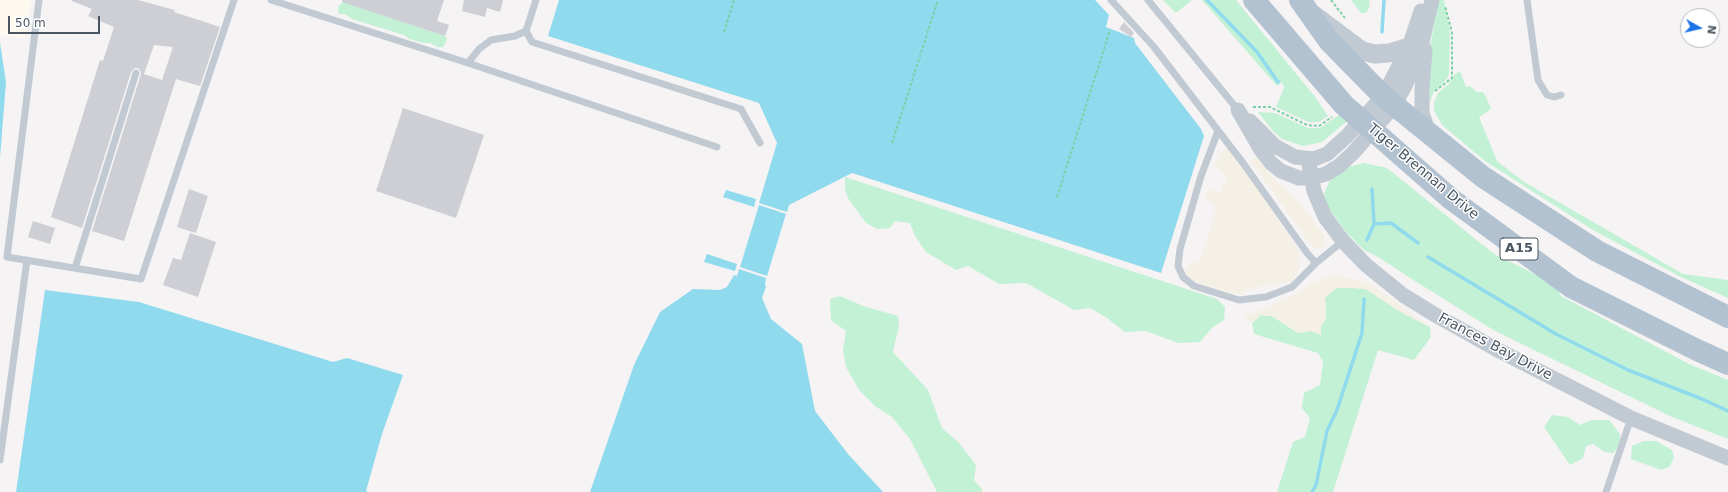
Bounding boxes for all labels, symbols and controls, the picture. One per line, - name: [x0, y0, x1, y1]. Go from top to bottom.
- scale bar: [10, 8, 102, 34]
- north arrow: [1680, 8, 1720, 48]
- text: 50 m: [15, 16, 46, 30]
- text: N: [1704, 24, 1718, 35]
- street label: Tiger Brennan Drive: [1364, 120, 1482, 224]
- road number: A15: [1500, 238, 1538, 260]
- street label: Frances Bay Drive: [1435, 310, 1555, 384]

